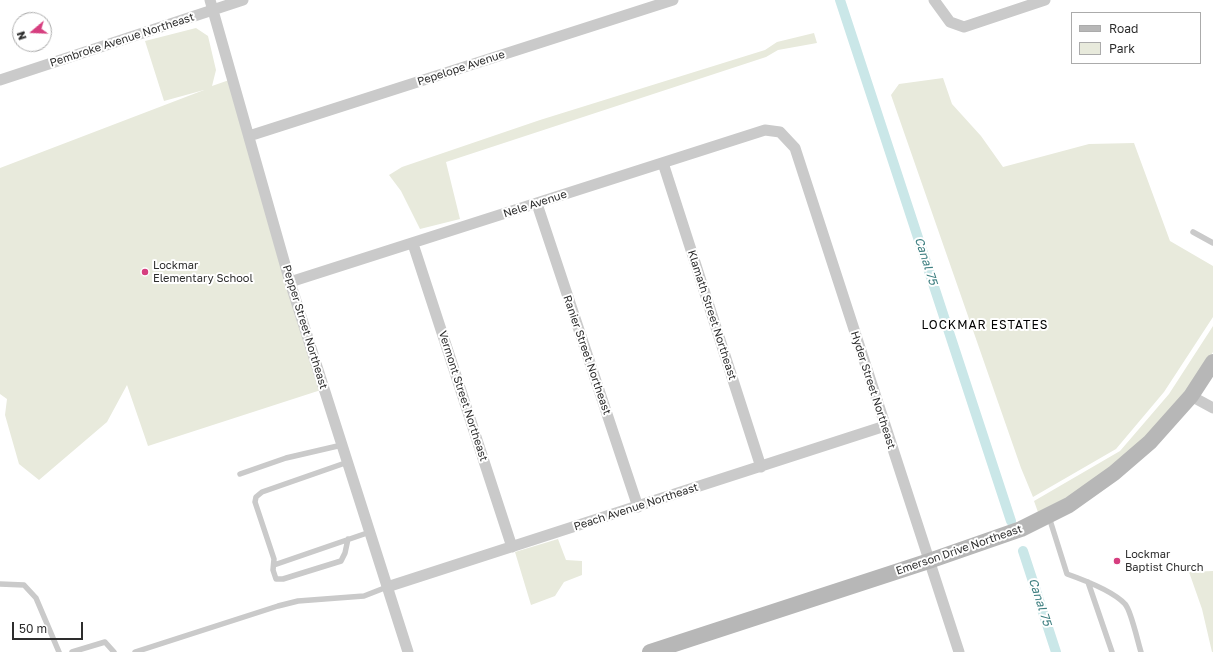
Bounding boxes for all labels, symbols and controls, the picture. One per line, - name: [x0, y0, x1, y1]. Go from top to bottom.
- street label: Pembroke Avenue Northeast: [48, 10, 196, 70]
- north arrow: [12, 12, 52, 52]
- legend: [1071, 12, 1201, 64]
- text: Road: [1109, 21, 1138, 36]
- text: N: [14, 30, 29, 42]
- text: Park: [1109, 41, 1135, 56]
- street label: Pepelope Avenue: [416, 48, 506, 88]
- street label: Nele Avenue: [502, 188, 568, 220]
- water label: Canal 75: [912, 235, 940, 287]
- street label: Klamath Street Northeast: [685, 248, 739, 382]
- place label: Lockmar Elementary School: [153, 259, 253, 285]
- street label: Pepper Street Northeast: [280, 263, 330, 391]
- marker: Lockmar Elementary School: [140, 267, 150, 277]
- street label: Ranier Street Northeast: [560, 294, 614, 416]
- district label: LOCKMAR ESTATES: [921, 318, 1049, 332]
- street label: Vermont Street Northeast: [436, 329, 490, 463]
- street label: Hyder Street Northeast: [848, 329, 898, 451]
- street label: Peach Avenue Northeast: [572, 481, 700, 533]
- street label: Emerson Drive Northeast: [894, 522, 1024, 578]
- place label: Lockmar Baptist Church: [1125, 548, 1204, 574]
- marker: Lockmar Baptist Church: [1112, 556, 1122, 566]
- water label: Canal 75: [1026, 576, 1054, 628]
- scale bar: [14, 614, 85, 640]
- text: 50 m: [19, 621, 47, 636]

